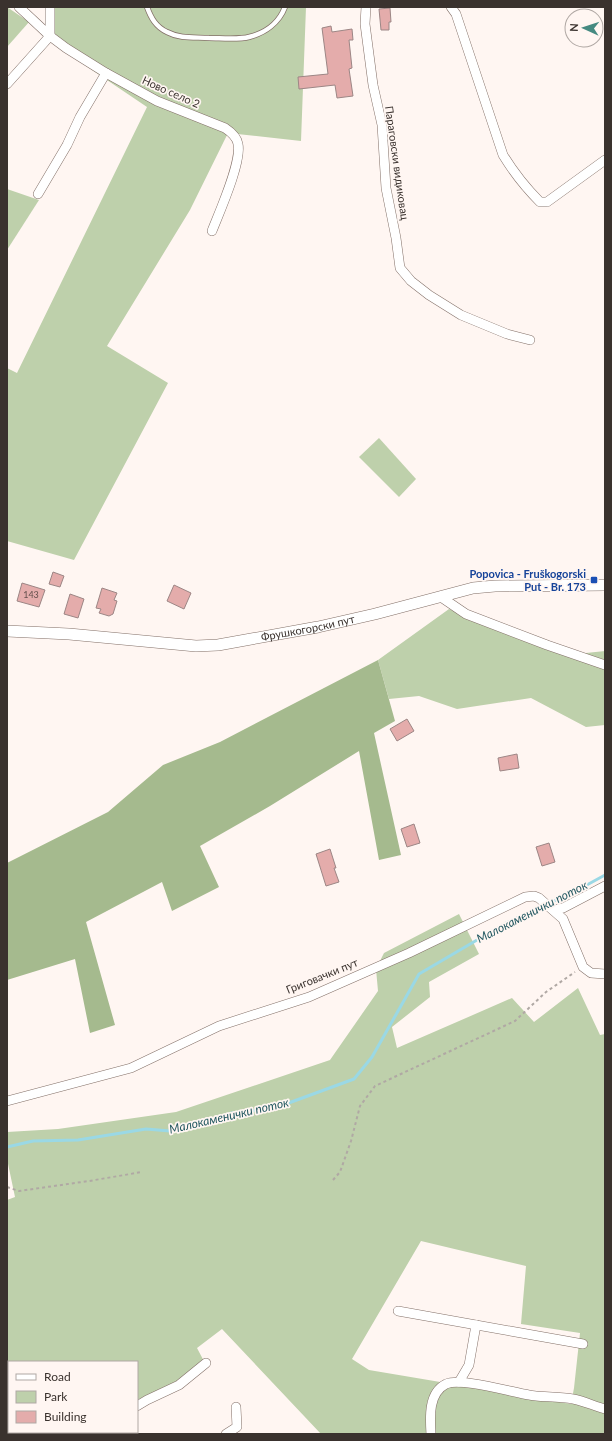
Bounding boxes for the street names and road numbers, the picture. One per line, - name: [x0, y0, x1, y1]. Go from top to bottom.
- street label: Ново село 2: [140, 73, 202, 110]
- street label: Параговски видиковац: [383, 105, 412, 221]
- street label: Фрушкогорски пут: [260, 612, 356, 643]
- street label: Григовачки пут: [284, 955, 360, 996]

